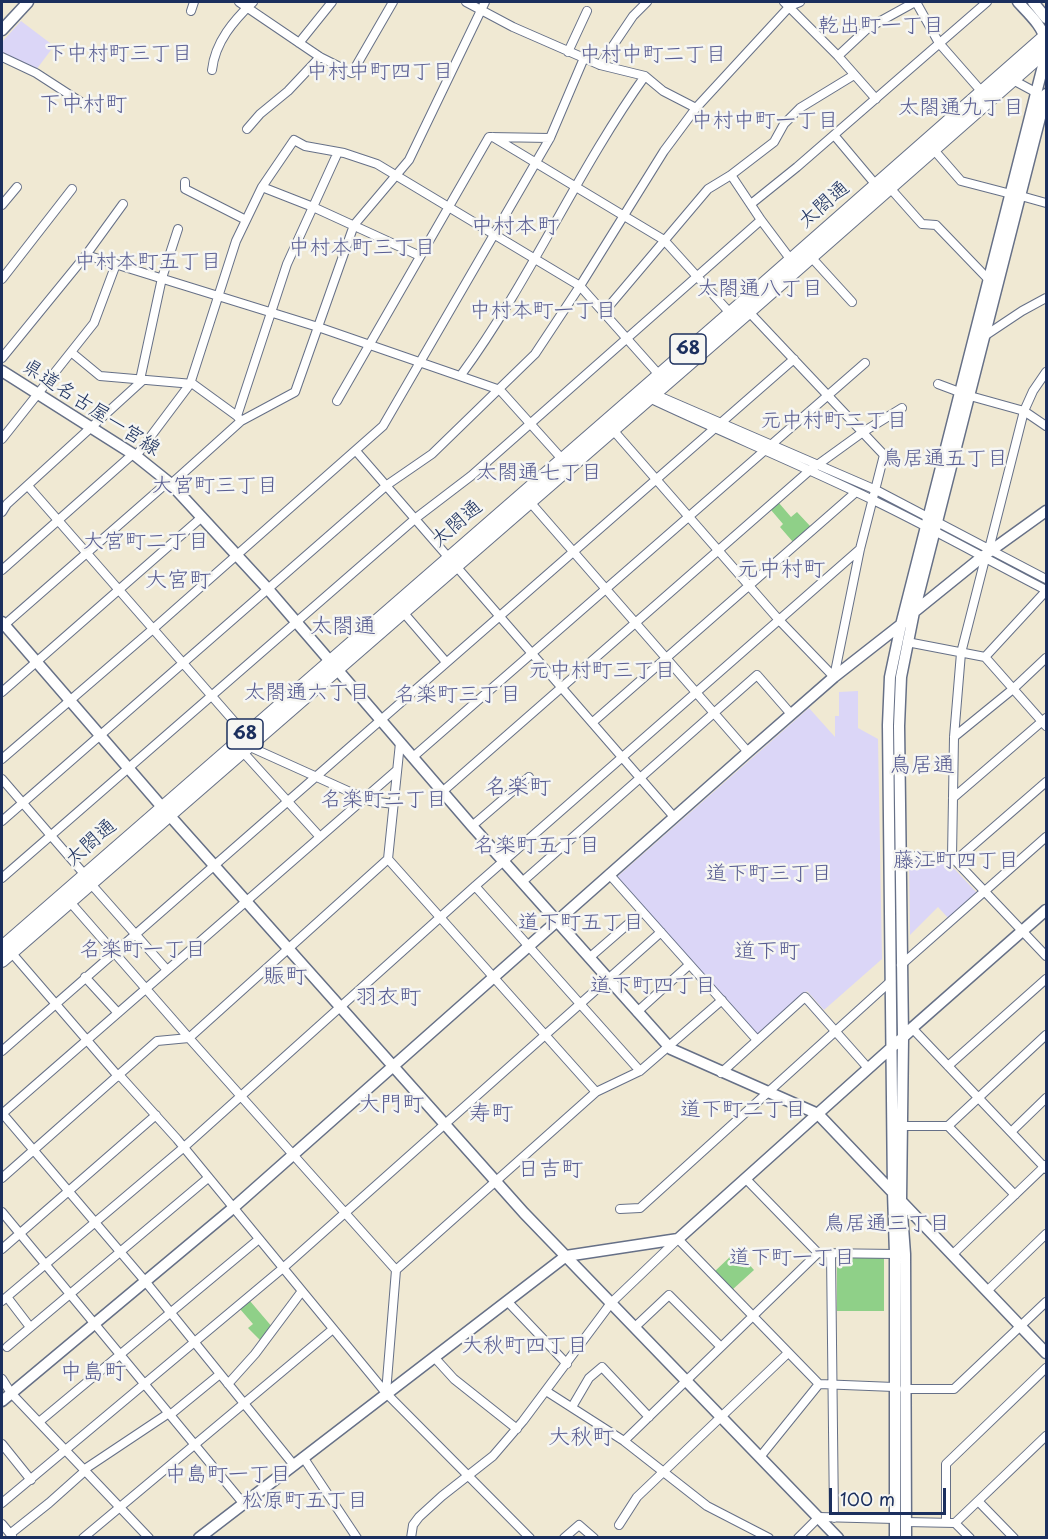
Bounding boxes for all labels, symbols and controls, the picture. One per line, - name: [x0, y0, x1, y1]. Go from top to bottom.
- district label: 乾出町一丁目: [818, 13, 944, 39]
- district label: 下中村町三丁目: [46, 41, 192, 67]
- district label: 中村中町二丁目: [580, 42, 726, 68]
- district label: 中村中町四丁目: [307, 59, 453, 85]
- district label: 下中村町: [39, 92, 127, 118]
- district label: 太閤通九丁目: [898, 95, 1024, 121]
- district label: 中村中町一丁目: [692, 108, 838, 134]
- street label: 太閤通: [793, 176, 855, 234]
- district label: 中村本町: [471, 214, 559, 240]
- district label: 中村本町三丁目: [289, 235, 435, 261]
- district label: 中村本町五丁目: [75, 249, 221, 275]
- district label: 太閤通八丁目: [697, 276, 823, 302]
- district label: 中村本町一丁目: [470, 298, 616, 324]
- road number: 68: [670, 334, 706, 364]
- street label: 県道名古屋一宮線: [17, 354, 165, 462]
- district label: 元中村町二丁目: [761, 408, 907, 434]
- district label: 鳥居通五丁目: [882, 446, 1008, 472]
- district label: 太閤通七丁目: [476, 460, 602, 486]
- district label: 大宮町三丁目: [152, 473, 278, 499]
- street label: 太閤通: [426, 495, 488, 553]
- district label: 大宮町二丁目: [83, 529, 209, 555]
- district label: 元中村町: [737, 557, 825, 583]
- district label: 大宮町: [145, 568, 211, 594]
- district label: 太閤通: [310, 614, 376, 640]
- district label: 元中村町三丁目: [529, 658, 675, 684]
- district label: 太閤通六丁目: [244, 680, 370, 706]
- district label: 名楽町三丁目: [395, 682, 521, 708]
- road number: 68: [227, 719, 263, 749]
- district label: 鳥居通: [889, 753, 955, 779]
- district label: 名楽町: [485, 775, 551, 801]
- district label: 名楽町二丁目: [321, 787, 447, 813]
- street label: 太閤通: [60, 814, 122, 872]
- district label: 名楽町五丁目: [474, 833, 600, 859]
- district label: 藤江町四丁目: [893, 848, 1019, 874]
- district label: 道下町三丁目: [706, 861, 832, 887]
- district label: 道下町五丁目: [518, 910, 644, 936]
- district label: 名楽町一丁目: [80, 937, 206, 963]
- district label: 道下町: [734, 939, 800, 965]
- district label: 賑町: [263, 964, 307, 990]
- district label: 道下町四丁目: [590, 973, 716, 999]
- district label: 羽衣町: [355, 985, 421, 1011]
- district label: 大門町: [358, 1092, 424, 1118]
- district label: 道下町二丁目: [680, 1097, 806, 1123]
- district label: 寿町: [469, 1101, 513, 1127]
- district label: 日吉町: [517, 1157, 583, 1183]
- district label: 鳥居通三丁目: [824, 1211, 950, 1237]
- district label: 道下町一丁目: [729, 1245, 855, 1271]
- district label: 大秋町四丁目: [462, 1333, 588, 1359]
- district label: 中島町: [60, 1360, 126, 1386]
- district label: 大秋町: [548, 1425, 614, 1451]
- district label: 中島町一丁目: [165, 1462, 291, 1488]
- scale bar: [832, 1476, 949, 1514]
- text: 100 m: [840, 1485, 895, 1512]
- district label: 松原町五丁目: [242, 1488, 368, 1514]

